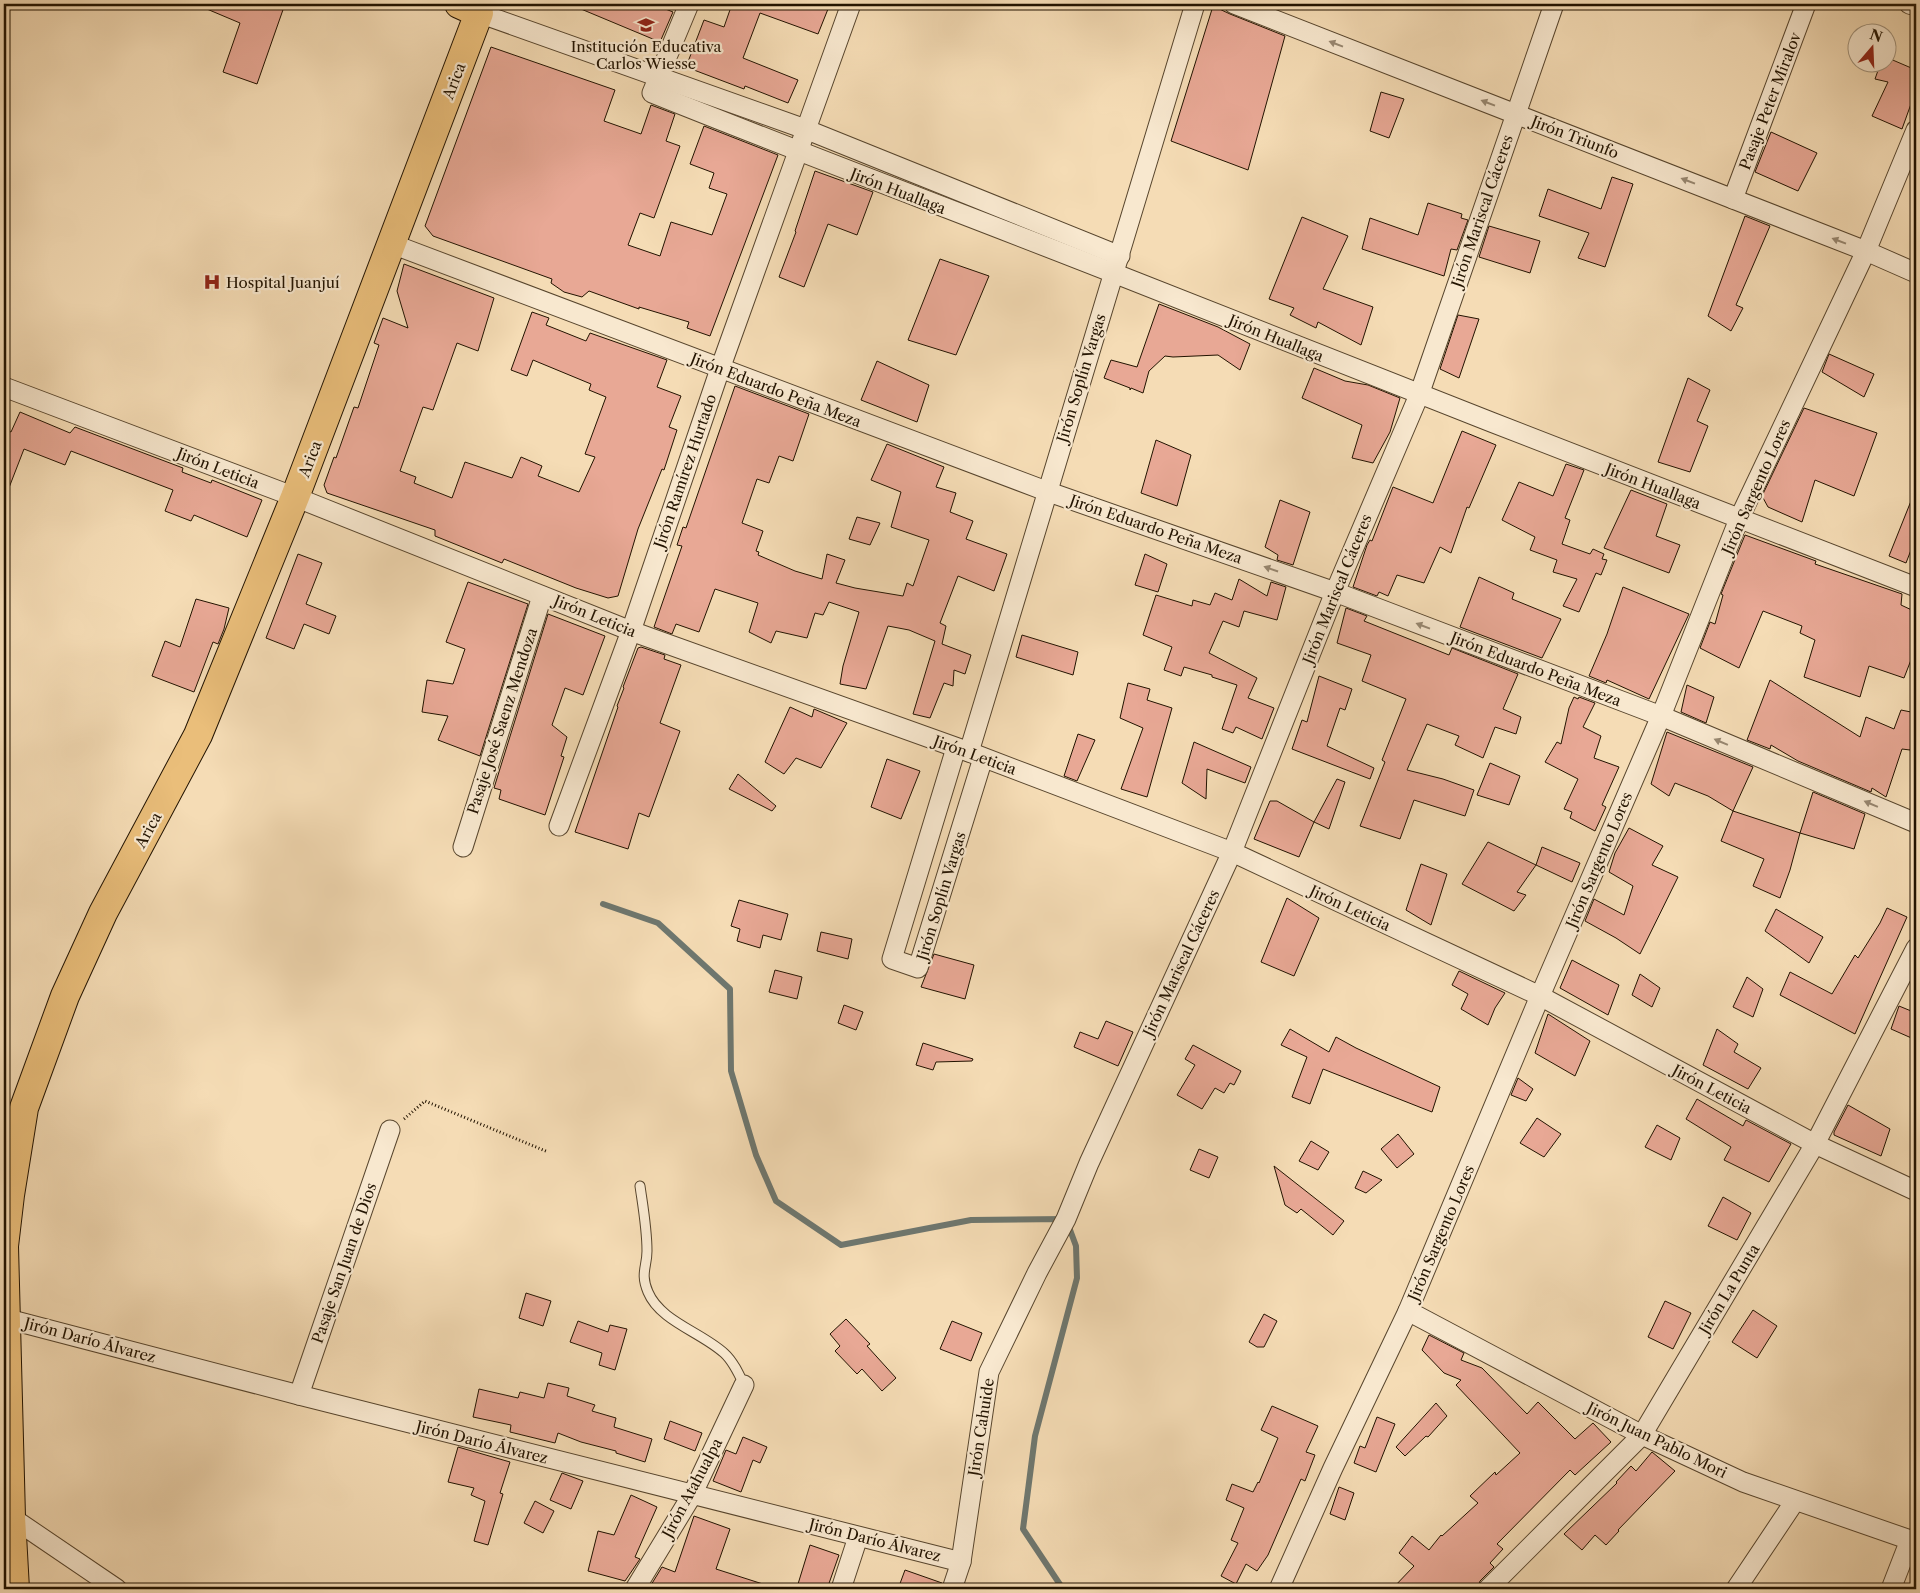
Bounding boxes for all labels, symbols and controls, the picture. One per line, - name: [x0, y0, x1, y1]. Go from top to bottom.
- school or university icon: Institución Educativa Carlos Wiesse: [636, 15, 656, 35]
- north arrow: [1848, 22, 1898, 72]
- text: N: [1868, 25, 1885, 46]
- street label: Pasaje Peter Miralov: [1735, 29, 1805, 172]
- place label: Institución Educativa Carlos Wiesse: [571, 37, 721, 73]
- one-way arrow: [1328, 40, 1343, 48]
- street label: Arica: [438, 60, 470, 103]
- one-way arrow: [1480, 98, 1495, 106]
- street label: Jirón Triunfo: [1527, 111, 1622, 162]
- street label: Jirón Mariscal Cáceres: [1446, 132, 1517, 292]
- street label: Jirón Huallaga: [846, 163, 949, 218]
- one-way arrow: [1680, 177, 1695, 185]
- one-way arrow: [1832, 236, 1846, 244]
- hospital icon: Hospital Juanjuí: [202, 272, 222, 292]
- place label: Hospital Juanjuí: [226, 273, 340, 292]
- street label: Jirón Huallaga: [1224, 310, 1326, 366]
- street label: Jirón Soplín Vargas: [1052, 311, 1110, 447]
- street label: Jirón Eduardo Peña Meza: [686, 348, 864, 431]
- street label: Jirón Ramírez Hurtado: [649, 391, 720, 553]
- street label: Jirón Sargento Lores: [1717, 416, 1794, 559]
- street label: Arica: [294, 438, 326, 481]
- street label: Jirón Leticia: [172, 443, 262, 492]
- street label: Jirón Huallaga: [1601, 458, 1704, 513]
- street label: Jirón Eduardo Peña Meza: [1065, 490, 1245, 568]
- street label: Jirón Mariscal Cáceres: [1297, 511, 1376, 669]
- one-way arrow: [1263, 564, 1278, 572]
- street label: Jirón Leticia: [549, 590, 639, 641]
- one-way arrow: [1416, 621, 1430, 629]
- street label: Pasaje José Saenz Mendoza: [463, 625, 541, 817]
- street label: Jirón Eduardo Peña Meza: [1446, 627, 1624, 710]
- street label: Jirón Leticia: [929, 730, 1019, 779]
- one-way arrow: [1714, 737, 1728, 745]
- street label: Jirón Sargento Lores: [1561, 789, 1636, 933]
- one-way arrow: [1864, 800, 1878, 808]
- street label: Arica: [130, 809, 166, 852]
- street label: Jirón Soplín Vargas: [912, 829, 970, 965]
- street label: Jirón Leticia: [1305, 880, 1394, 935]
- street label: Jirón Mariscal Cáceres: [1138, 886, 1223, 1041]
- street label: Jirón Leticia: [1667, 1059, 1755, 1118]
- street label: Jirón Sargento Lores: [1403, 1162, 1478, 1306]
- street label: Pasaje San Juan de Dios: [308, 1180, 380, 1346]
- street label: Jirón La Punta: [1694, 1240, 1763, 1339]
- street label: Jirón Darío Álvarez: [20, 1313, 158, 1367]
- street label: Jirón Cahuide: [964, 1377, 998, 1479]
- street label: Jirón Juan Pablo Mori: [1582, 1397, 1731, 1482]
- street label: Jirón Darío Álvarez: [412, 1416, 550, 1468]
- street label: Jirón Atahualpa: [657, 1435, 726, 1543]
- street label: Jirón Darío Álvarez: [805, 1514, 943, 1566]

